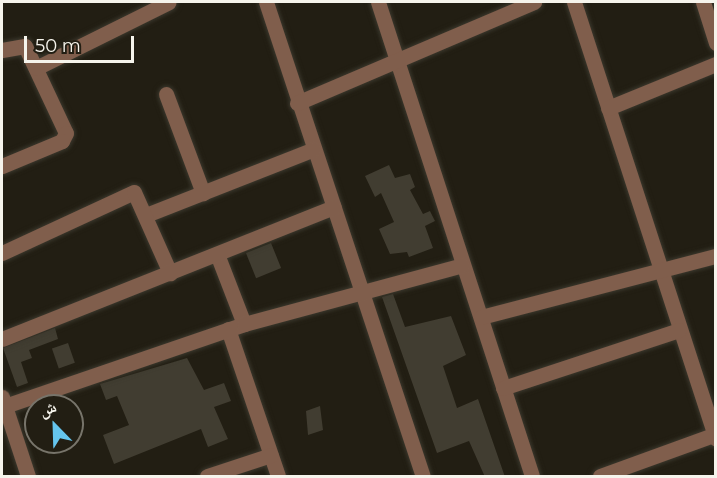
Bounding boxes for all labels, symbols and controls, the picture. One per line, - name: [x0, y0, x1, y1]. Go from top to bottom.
- scale bar: [27, 24, 136, 62]
- text: 50 m: [35, 35, 81, 57]
- north arrow: [24, 394, 84, 454]
- text: ش: [36, 397, 59, 421]

